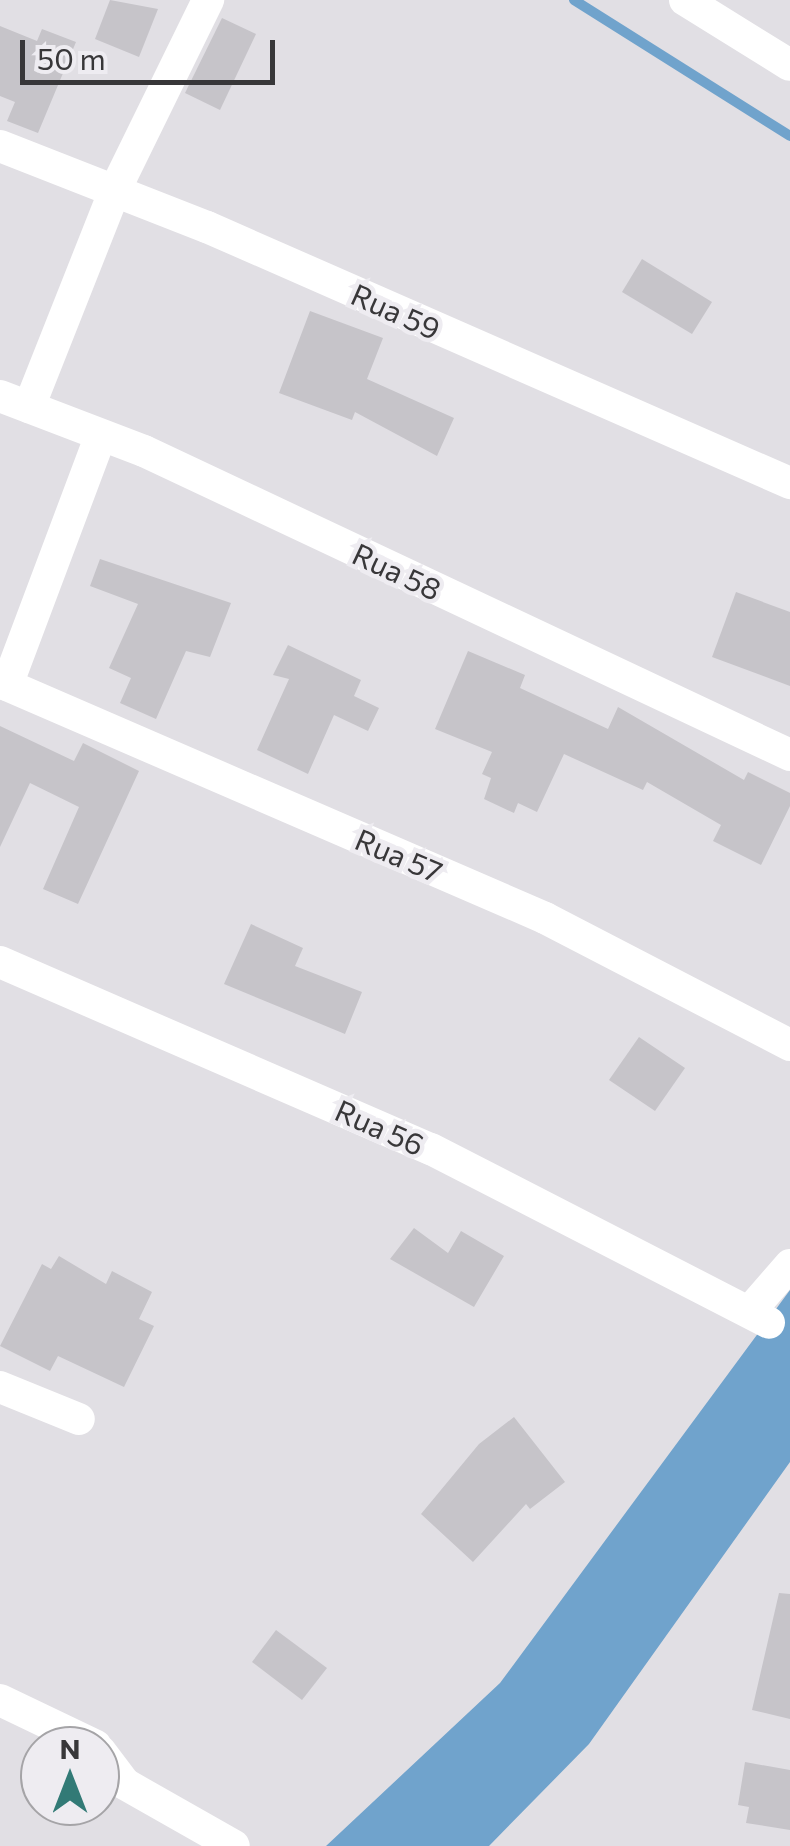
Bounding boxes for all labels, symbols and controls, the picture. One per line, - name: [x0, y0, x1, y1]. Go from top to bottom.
- scale bar: [25, 20, 280, 82]
- text: 50 m: [37, 39, 106, 76]
- street label: Rua 59: [346, 276, 446, 346]
- street label: Rua 58: [347, 535, 447, 607]
- street label: Rua 57: [350, 821, 448, 889]
- street label: Rua 56: [330, 1092, 430, 1162]
- north arrow: [20, 1726, 120, 1826]
- text: N: [60, 1731, 81, 1765]

